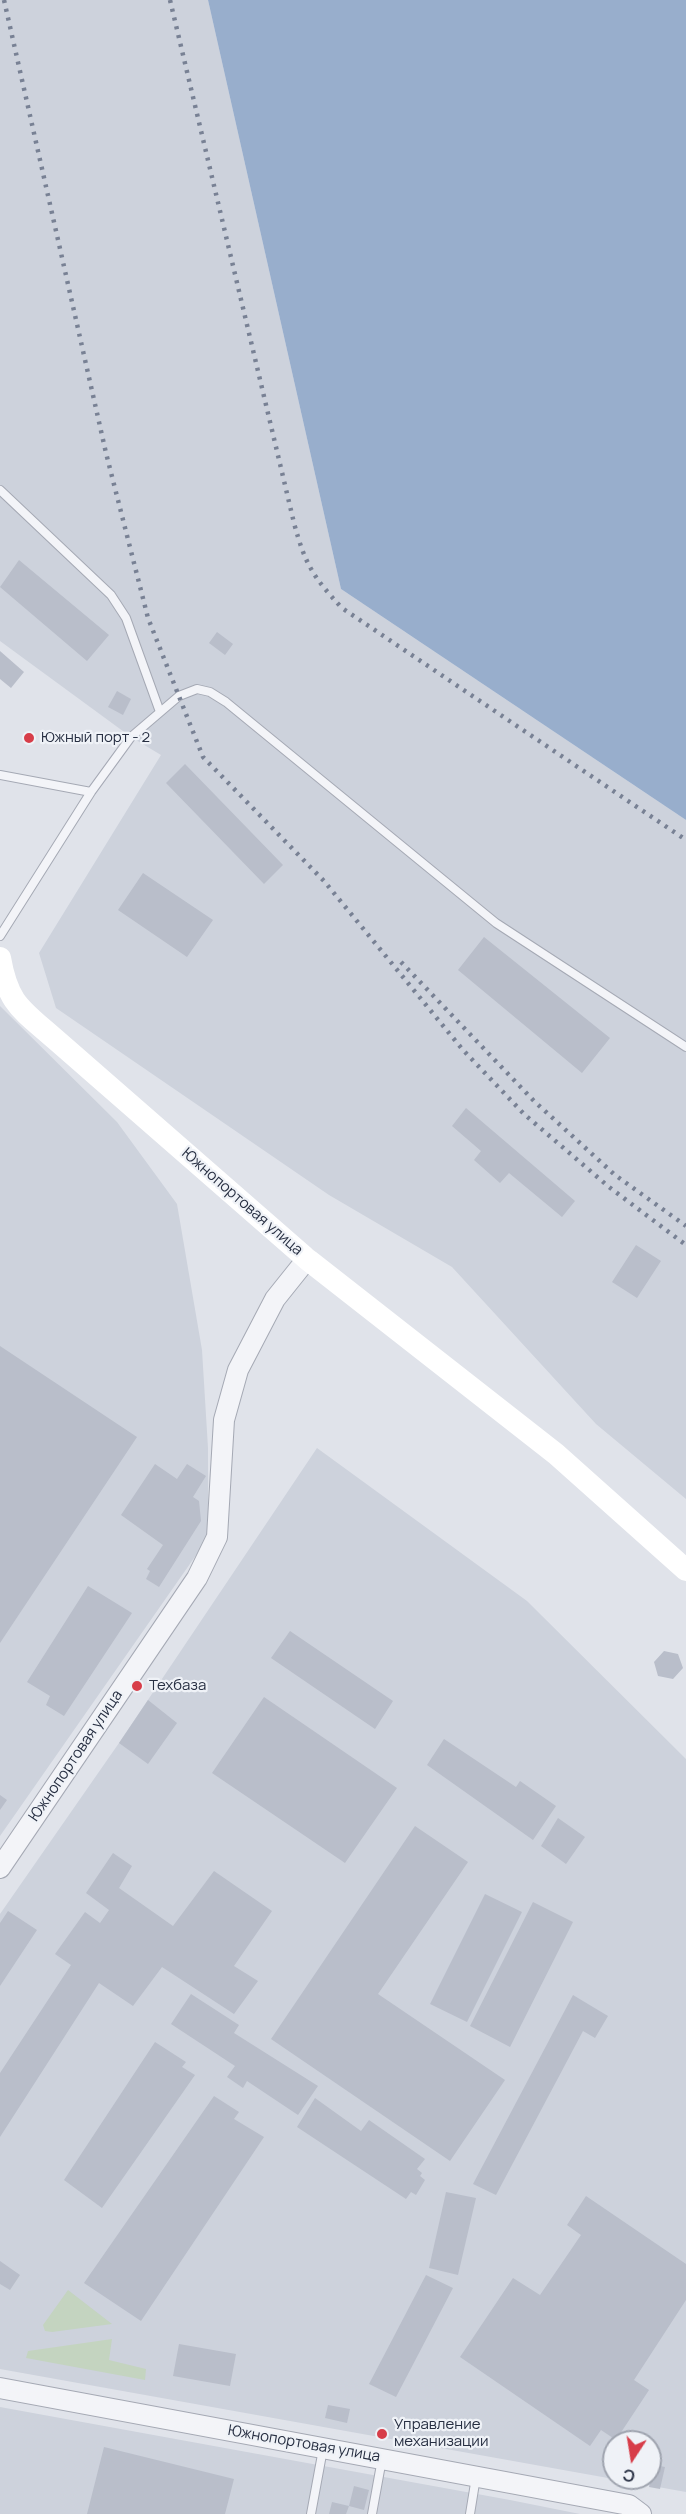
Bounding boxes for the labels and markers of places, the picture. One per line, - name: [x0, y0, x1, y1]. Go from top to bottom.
- place label: Южный порт - 2: [41, 729, 150, 747]
- marker: Южный порт - 2: [22, 731, 36, 745]
- place label: Техбаза: [149, 1677, 206, 1695]
- marker: Техбаза: [130, 1679, 144, 1693]
- place label: Управление механизации: [394, 2416, 488, 2451]
- marker: Управление механизации: [375, 2427, 389, 2441]

